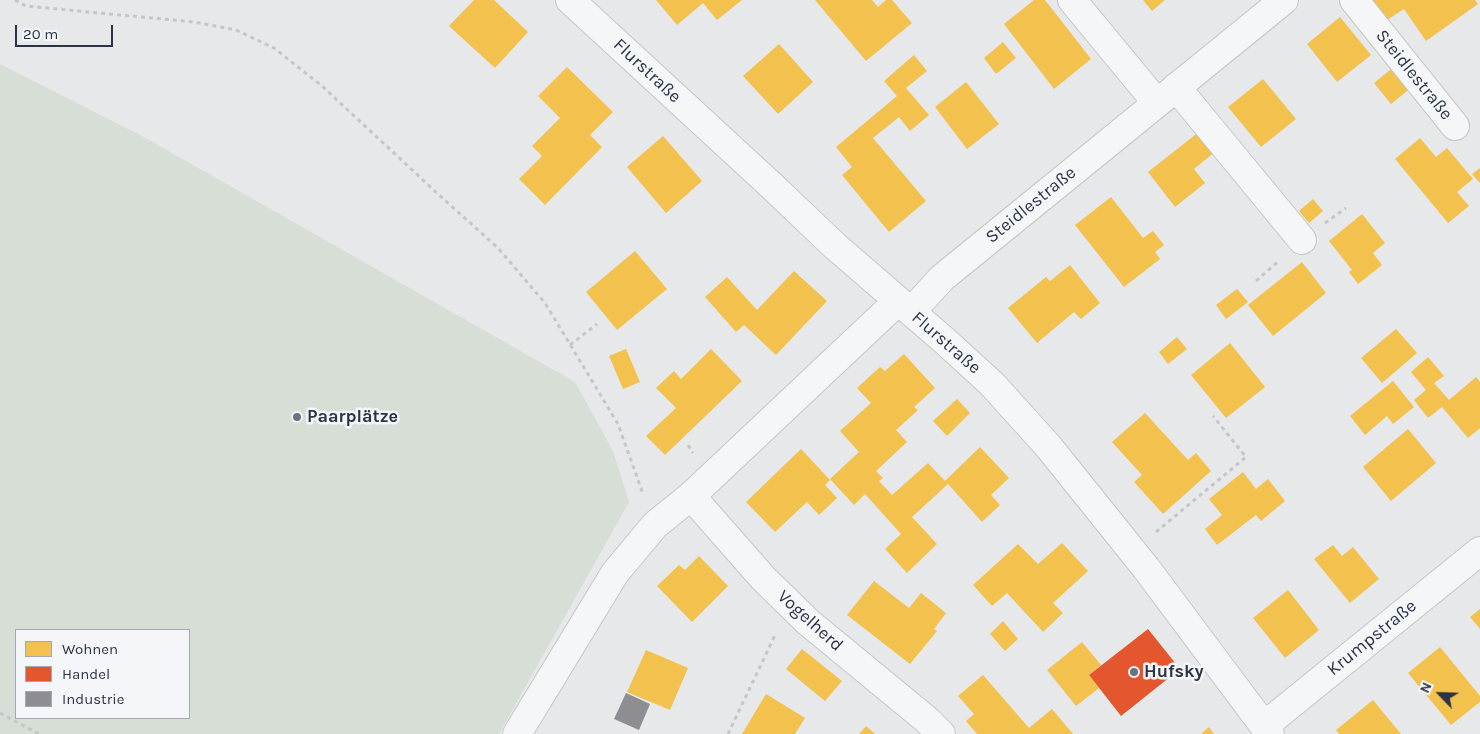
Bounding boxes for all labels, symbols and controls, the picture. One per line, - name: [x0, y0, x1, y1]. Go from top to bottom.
- scale bar: [18, 15, 115, 47]
- text: 20 m: [23, 25, 58, 43]
- street label: Steidlestraße: [1371, 25, 1457, 125]
- street label: Flurstraße: [609, 34, 685, 108]
- street label: Steidlestraße: [981, 162, 1081, 248]
- street label: Flurstraße: [907, 307, 985, 379]
- place label: Paarplätze: [307, 406, 398, 428]
- marker: Paarplätze: [291, 411, 303, 423]
- street label: Vogelherd: [773, 586, 847, 656]
- street label: Krumpstraße: [1323, 595, 1421, 681]
- legend: [15, 629, 190, 719]
- text: Wohnen: [62, 640, 118, 658]
- place label: Hufsky: [1144, 661, 1203, 683]
- text: Handel: [62, 665, 110, 683]
- marker: Hufsky: [1128, 666, 1140, 678]
- north arrow: [1415, 669, 1465, 719]
- text: N: [1416, 680, 1436, 696]
- text: Industrie: [62, 690, 124, 708]

